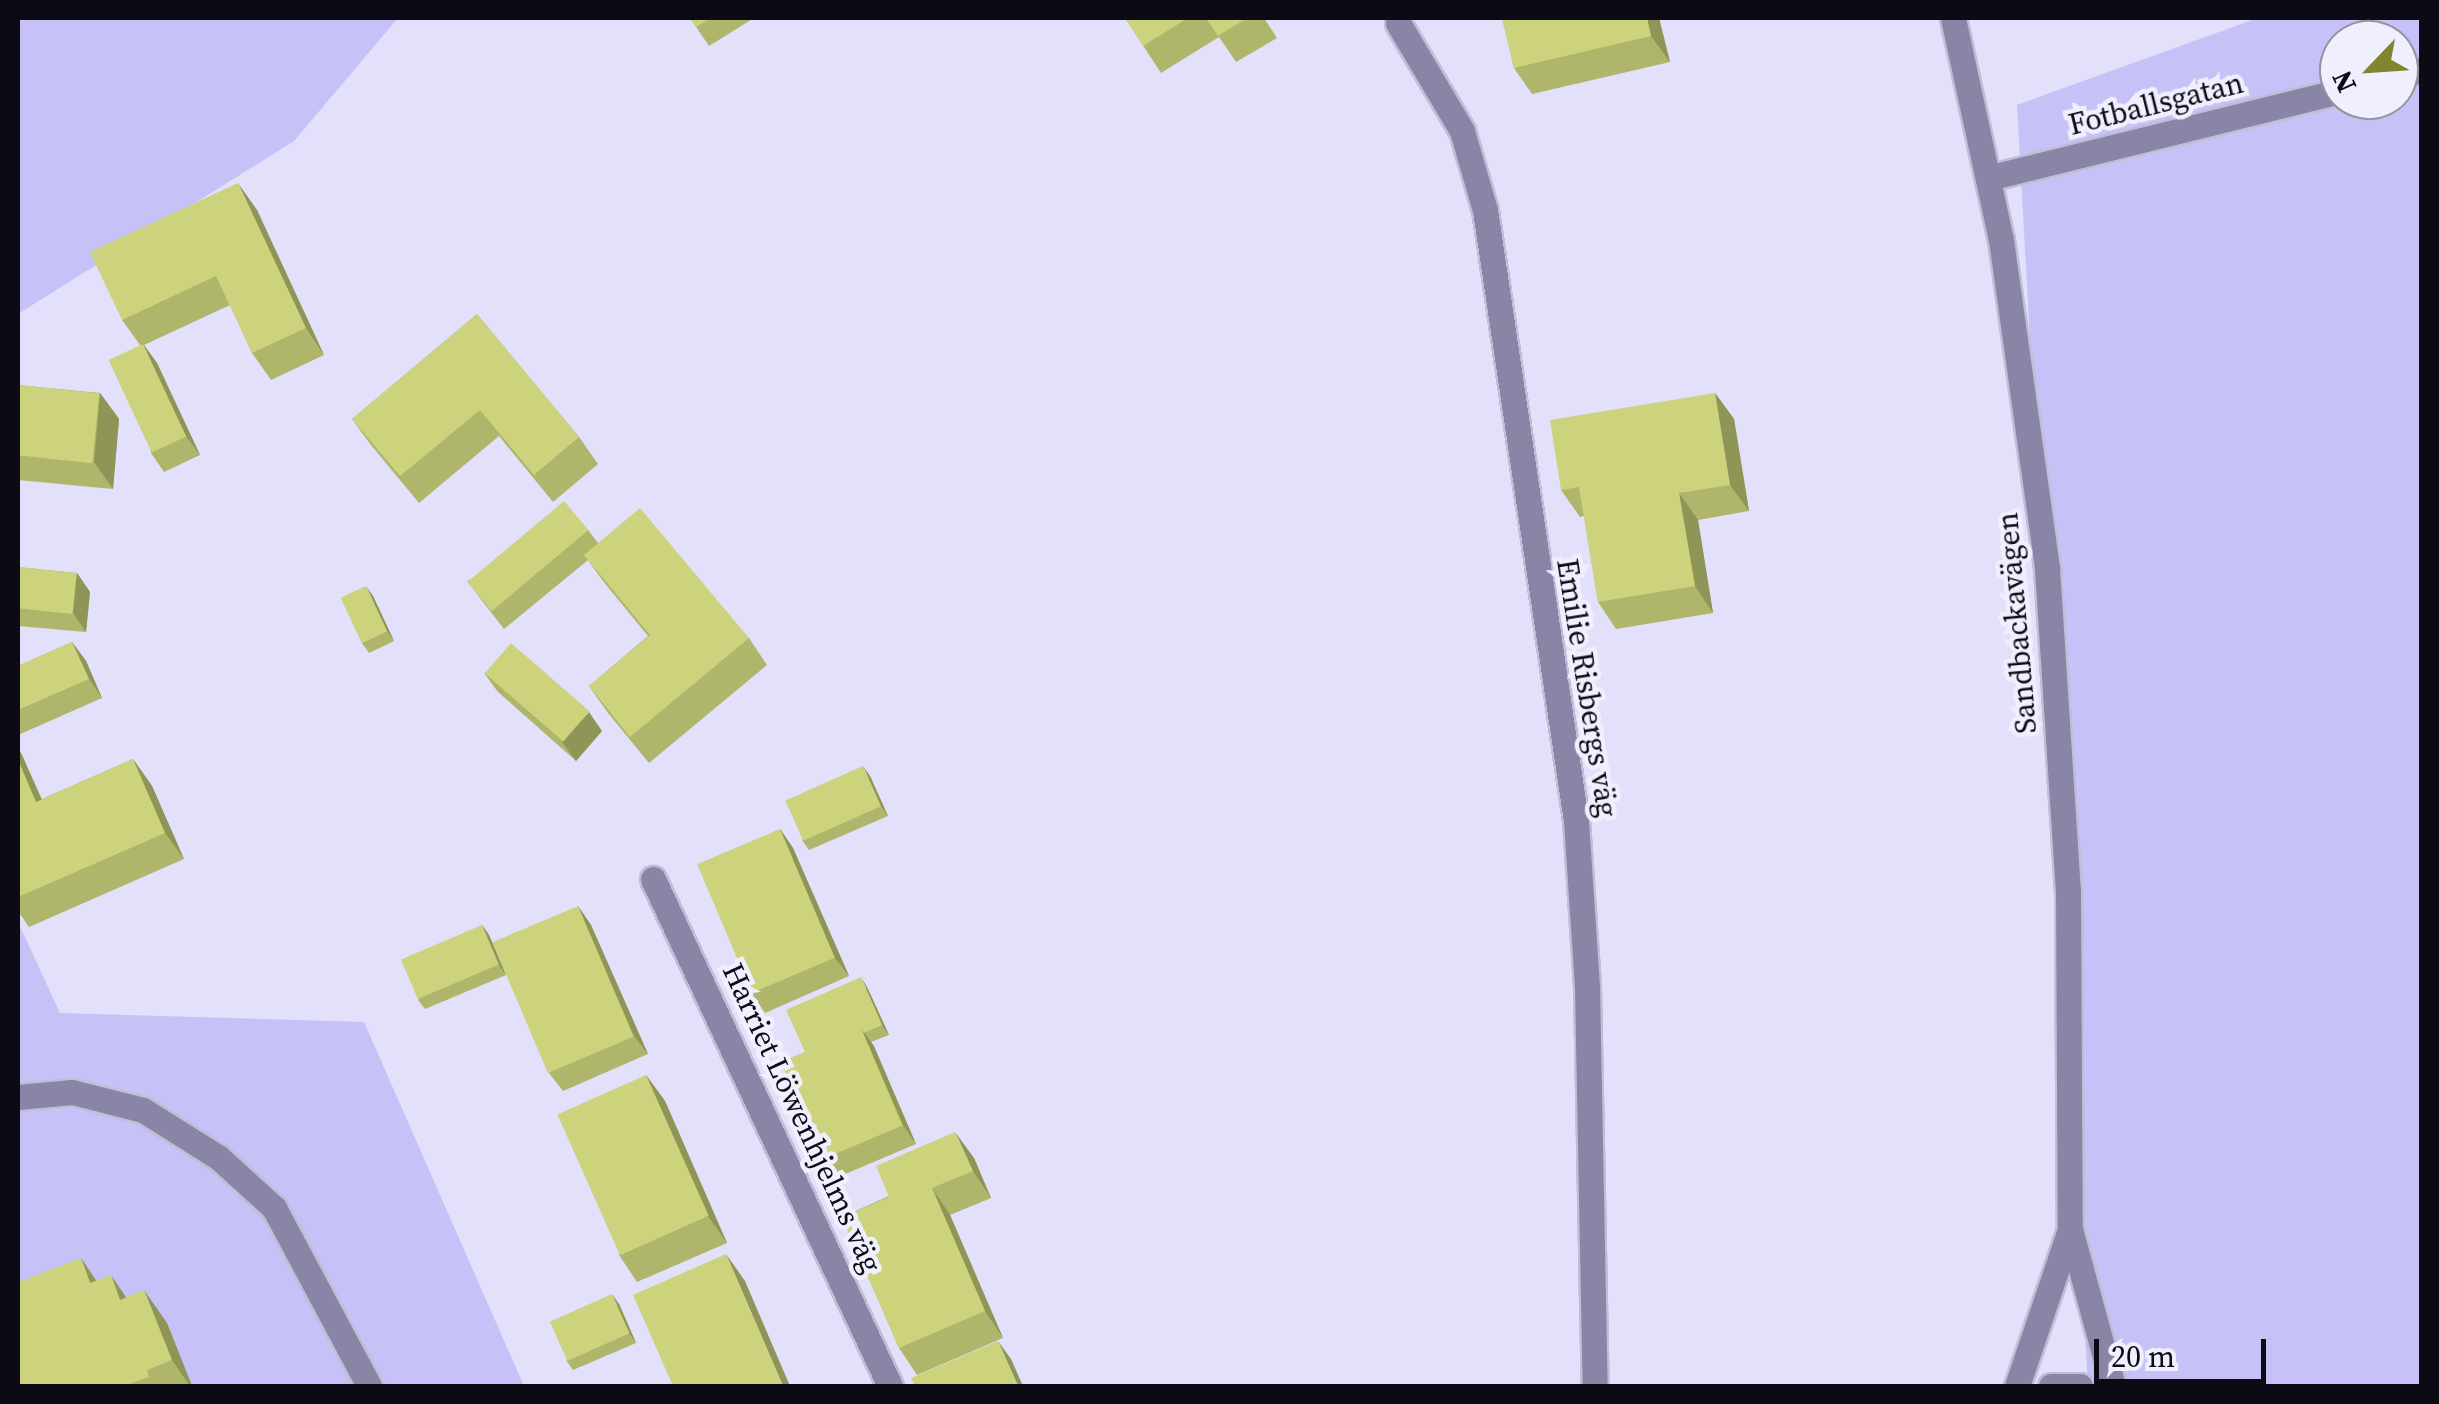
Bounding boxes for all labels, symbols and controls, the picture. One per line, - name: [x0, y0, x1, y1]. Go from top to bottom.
- north arrow: [2319, 20, 2419, 120]
- street label: Fotballsgatan: [2065, 65, 2247, 143]
- text: N: [2322, 65, 2365, 99]
- street label: Sandbackavägen: [1989, 511, 2045, 735]
- street label: Emilie Risbergs väg: [1549, 556, 1625, 820]
- street label: Harriet Löwenhjelms väg: [714, 958, 890, 1278]
- scale bar: [2099, 1319, 2272, 1381]
- text: 20 m: [2111, 1336, 2175, 1377]

